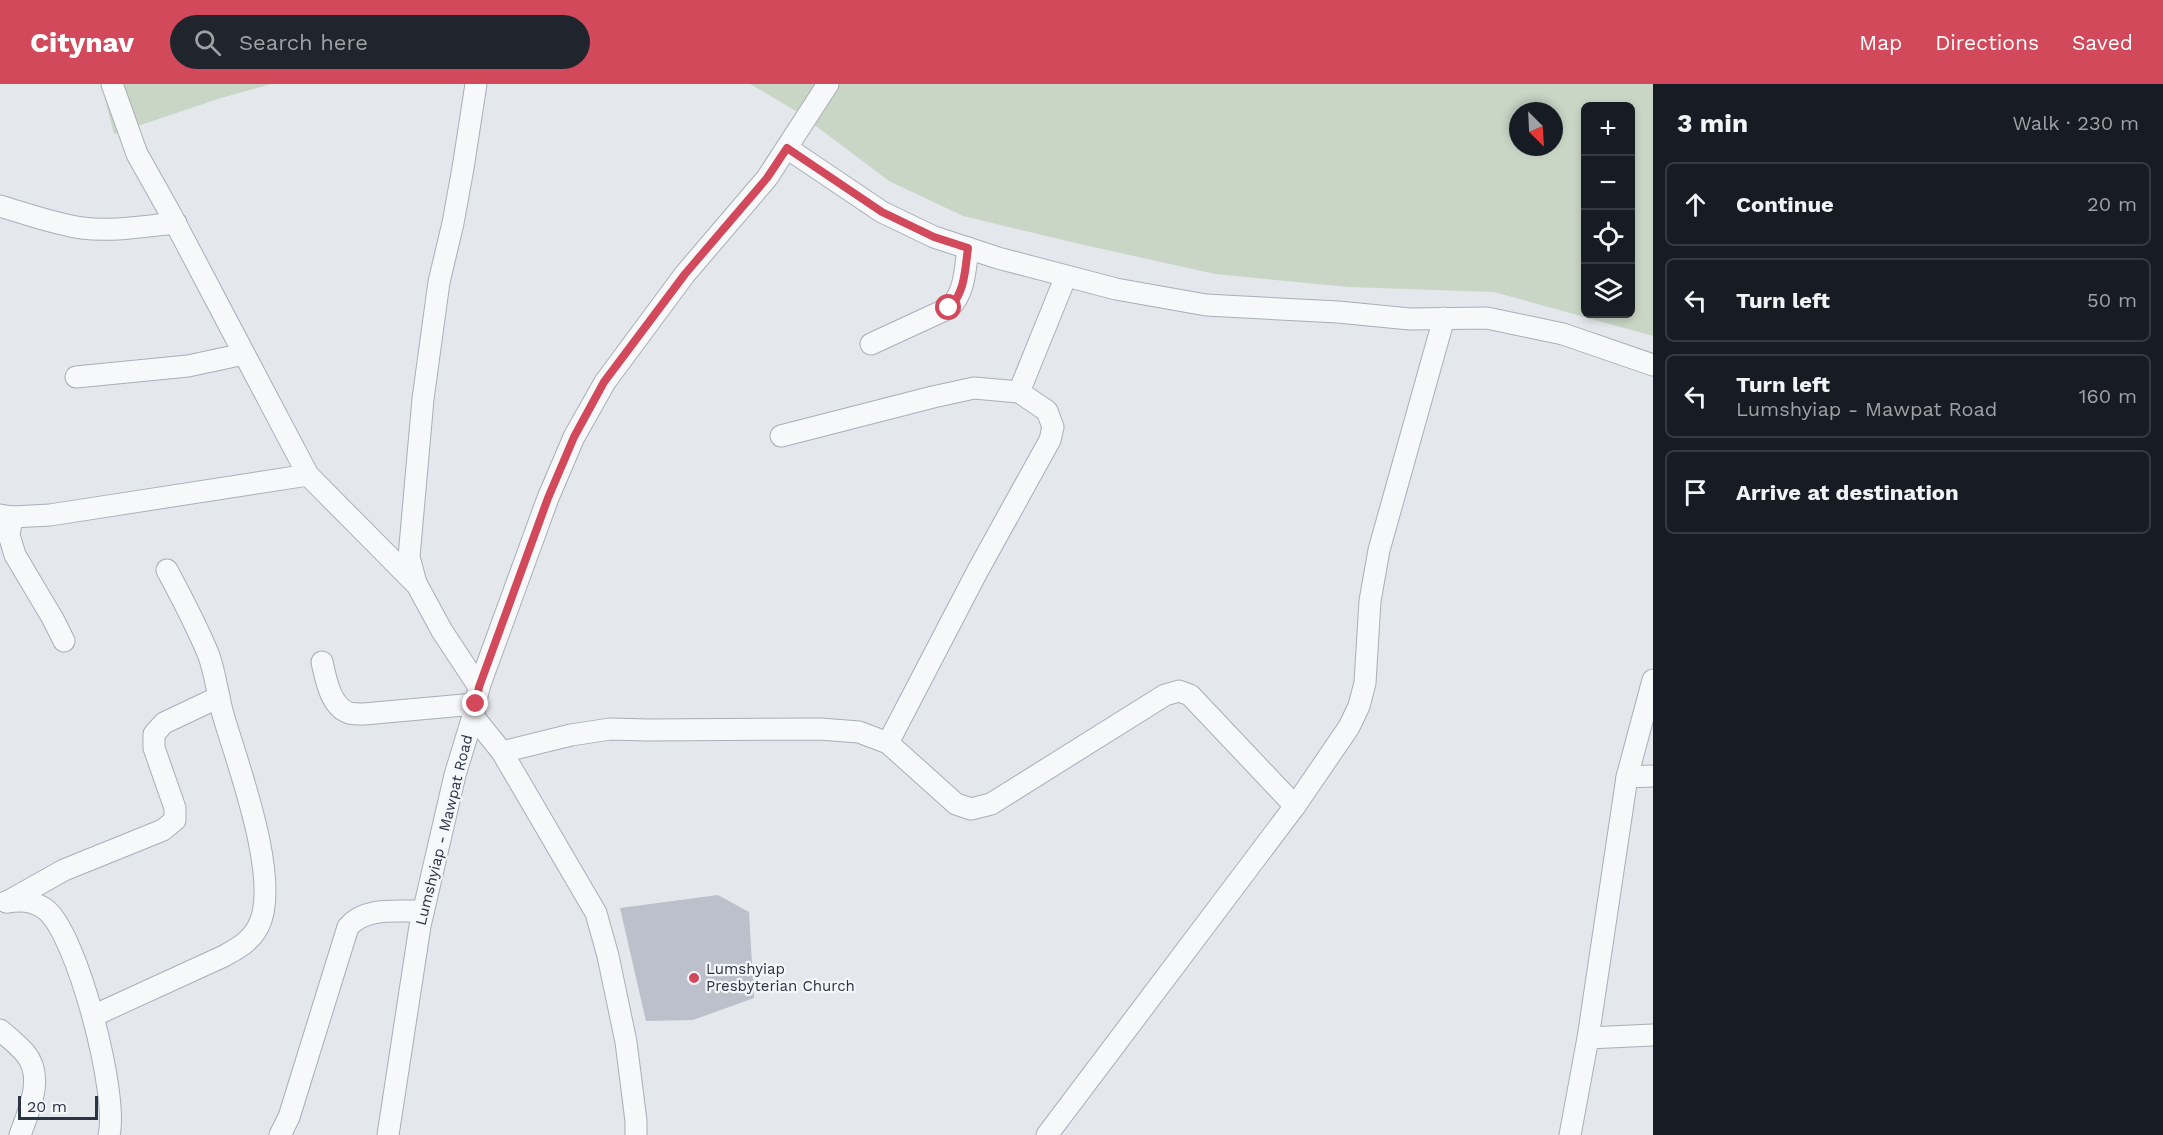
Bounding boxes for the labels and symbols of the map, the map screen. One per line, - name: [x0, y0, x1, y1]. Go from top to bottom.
- north arrow: [1509, 102, 1563, 156]
- route start: [935, 294, 961, 320]
- route end: [462, 690, 488, 716]
- street label: Lumshyiap - Mawpat Road: [412, 733, 476, 927]
- place label: Lumshyiap Presbyterian Church: [706, 960, 855, 995]
- marker: Lumshyiap Presbyterian Church: [687, 971, 701, 985]
- scale bar: [18, 1093, 98, 1120]

